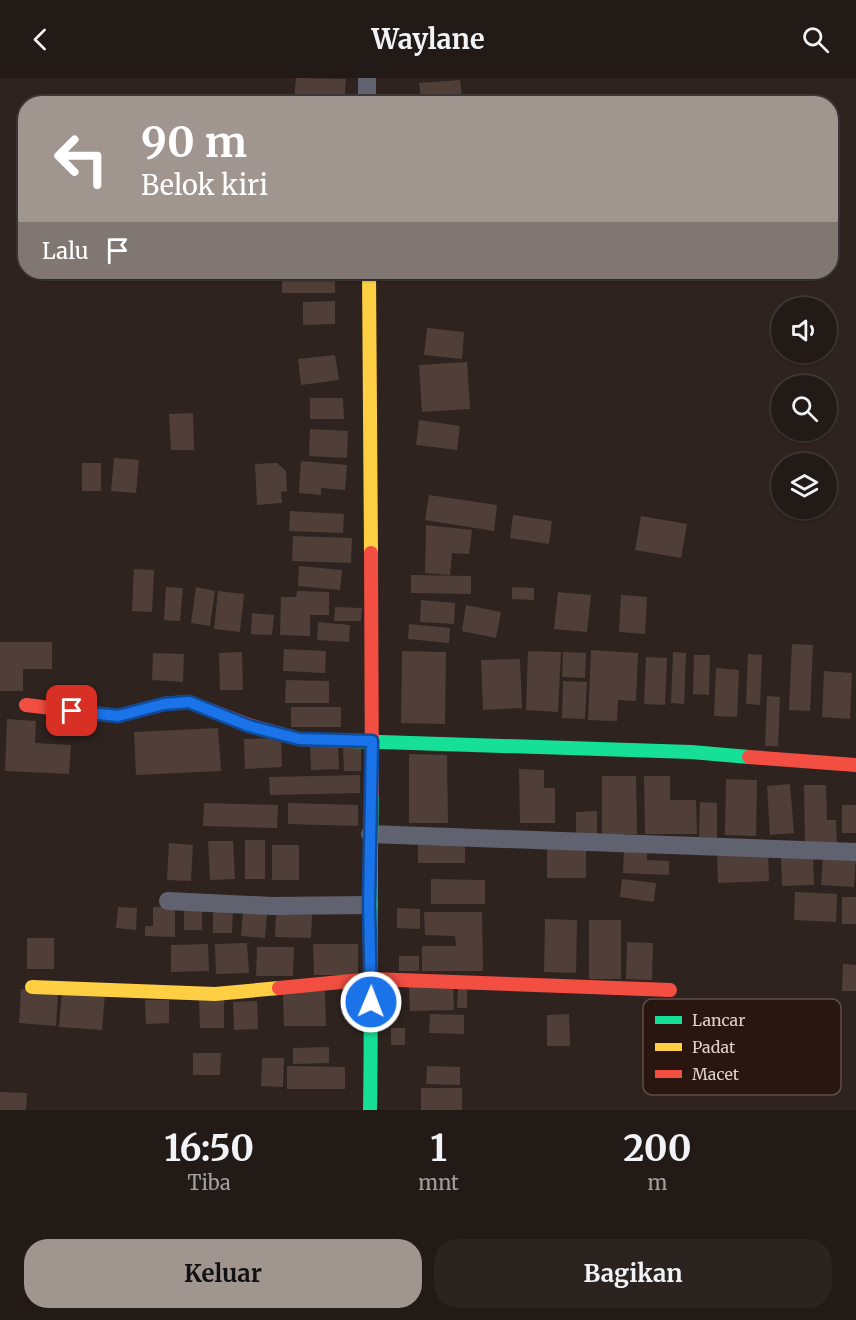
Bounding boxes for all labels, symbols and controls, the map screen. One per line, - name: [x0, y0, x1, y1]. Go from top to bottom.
- text: Waylane: [371, 22, 485, 56]
- icon: back: [24, 23, 57, 56]
- icon: search: [799, 23, 832, 56]
- text: 90 m: [141, 116, 247, 168]
- icon: left: [42, 120, 120, 198]
- text: Belok kiri: [141, 168, 268, 202]
- icon: arrive: [101, 234, 134, 267]
- text: Lalu: [42, 237, 89, 265]
- map controls: [771, 297, 837, 519]
- button: sound: [771, 297, 837, 363]
- button: search: [771, 375, 837, 441]
- button: layers: [771, 453, 837, 519]
- pin: [46, 685, 97, 736]
- icon: arrive: [55, 694, 88, 727]
- position arrow: [339, 970, 403, 1034]
- legend: [643, 999, 841, 1095]
- text: Lancar: [692, 1010, 745, 1030]
- text: Padat: [692, 1037, 736, 1057]
- text: Macet: [692, 1064, 740, 1084]
- text: 16:50: [164, 1126, 254, 1171]
- text: 1: [430, 1126, 447, 1171]
- text: 200: [623, 1126, 692, 1171]
- text: Tiba: [188, 1170, 231, 1195]
- text: mnt: [418, 1170, 459, 1195]
- text: m: [647, 1170, 667, 1195]
- button: Keluar: [24, 1239, 422, 1308]
- button: Bagikan: [434, 1239, 832, 1308]

